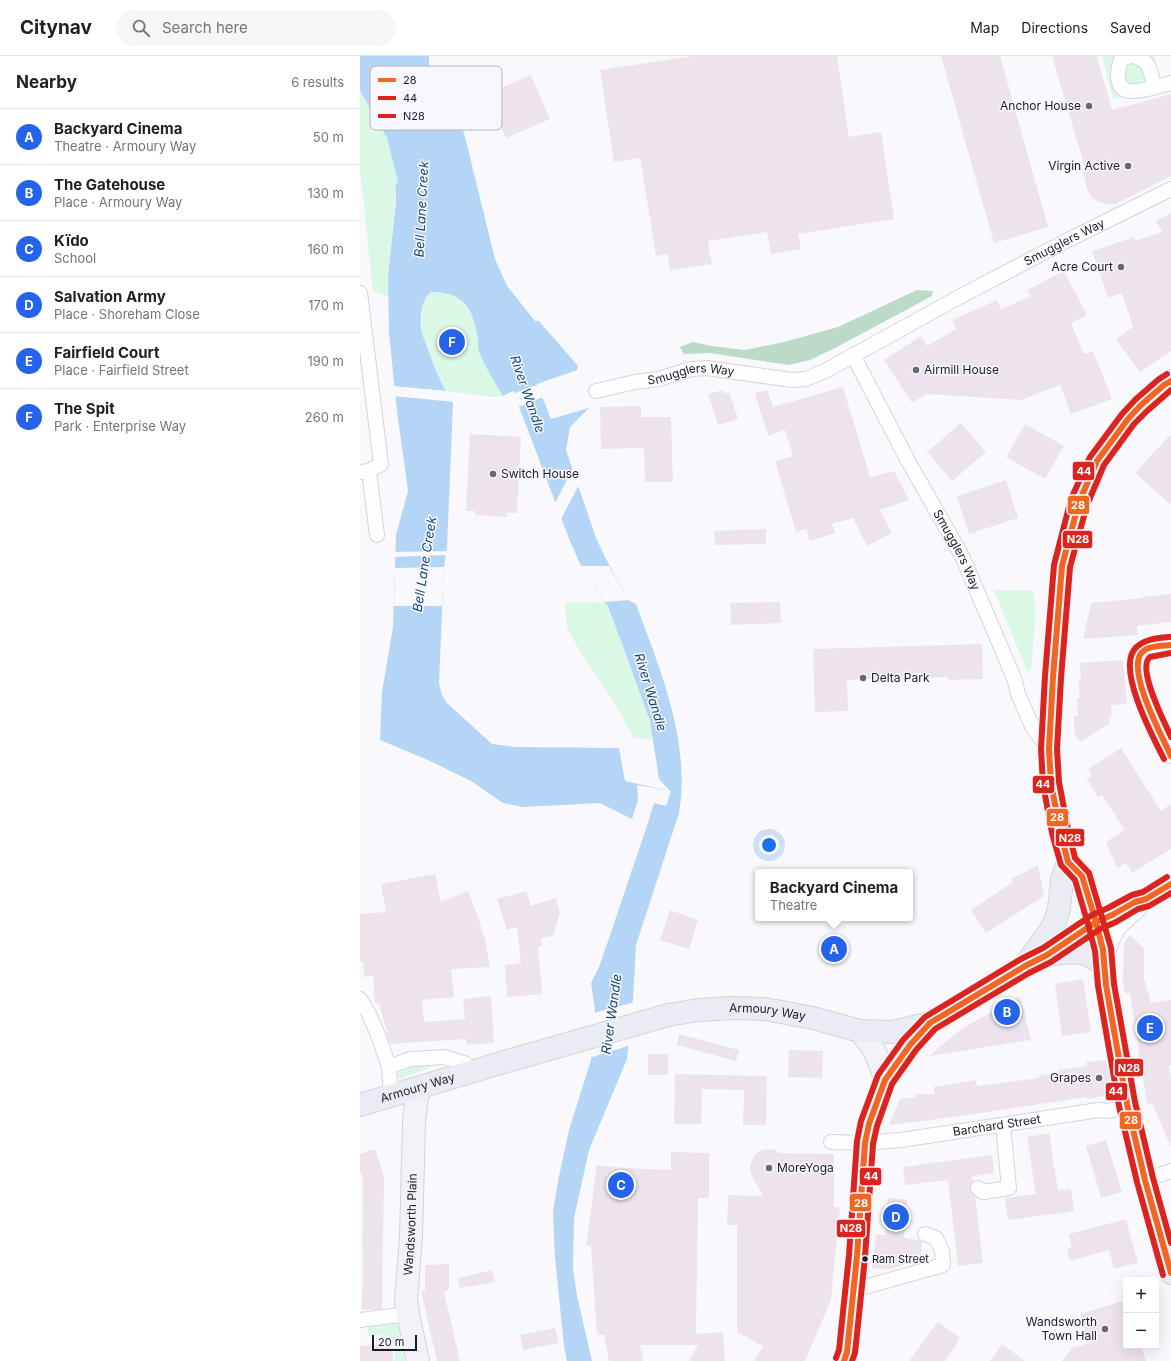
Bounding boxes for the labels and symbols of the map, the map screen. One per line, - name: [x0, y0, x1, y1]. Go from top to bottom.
- legend: [370, 66, 502, 130]
- text: 28: [403, 73, 417, 87]
- text: 44: [403, 91, 417, 105]
- place label: Anchor House: [1000, 98, 1081, 113]
- marker: Anchor House: [1084, 101, 1094, 111]
- text: N28: [403, 109, 425, 123]
- place label: Virgin Active: [1048, 158, 1120, 173]
- water label: Bell Lane Creek: [410, 160, 432, 258]
- marker: Virgin Active: [1123, 161, 1133, 171]
- street label: Smugglers Way: [1021, 215, 1107, 269]
- place label: Acre Court: [1051, 259, 1113, 274]
- marker: Acre Court: [1116, 262, 1126, 272]
- pin: F: [439, 327, 465, 357]
- water label: River Wandle: [507, 353, 549, 435]
- street label: Smugglers Way: [647, 360, 736, 387]
- place label: Airmill House: [924, 362, 999, 377]
- marker: Airmill House: [911, 365, 921, 375]
- line badge: 44: [1072, 461, 1095, 481]
- text: 44: [1077, 464, 1091, 478]
- place label: Switch House: [501, 466, 579, 481]
- marker: Switch House: [488, 469, 498, 479]
- line badge: 28: [1067, 495, 1090, 515]
- text: 28: [1071, 498, 1085, 512]
- street label: Smugglers Way: [930, 507, 984, 593]
- water label: Bell Lane Creek: [409, 514, 440, 613]
- line badge: N28: [1062, 530, 1093, 549]
- text: N28: [1067, 532, 1089, 546]
- water label: River Wandle: [632, 651, 670, 733]
- place label: Delta Park: [871, 670, 930, 685]
- marker: Delta Park: [858, 673, 868, 683]
- line badge: 44: [1032, 775, 1055, 794]
- text: 44: [1036, 777, 1050, 791]
- line badge: 28: [1046, 808, 1069, 827]
- text: 28: [1050, 810, 1064, 824]
- line badge: N28: [1055, 828, 1085, 847]
- text: N28: [1059, 831, 1081, 845]
- your location: [759, 835, 779, 855]
- pin: A: [821, 934, 847, 964]
- water label: River Wandle: [597, 973, 625, 1055]
- pin: B: [994, 997, 1020, 1027]
- street label: Armoury Way: [729, 1000, 807, 1024]
- pin: E: [1137, 1013, 1163, 1043]
- line badge: N28: [1114, 1058, 1144, 1077]
- text: N28: [1118, 1061, 1140, 1075]
- street label: Armoury Way: [378, 1069, 457, 1106]
- place label: Grapes: [1050, 1070, 1091, 1085]
- marker: Grapes: [1094, 1073, 1104, 1083]
- line badge: 44: [1105, 1082, 1128, 1101]
- text: 44: [1109, 1084, 1123, 1098]
- street label: Barchard Street: [952, 1111, 1042, 1139]
- line badge: 28: [1119, 1111, 1142, 1130]
- text: 28: [1124, 1113, 1138, 1127]
- place label: MoreYoga: [777, 1160, 834, 1175]
- marker: MoreYoga: [764, 1163, 774, 1173]
- line badge: 44: [859, 1167, 882, 1186]
- text: 44: [864, 1169, 878, 1183]
- pin: C: [608, 1170, 634, 1200]
- street label: Wandsworth Plain: [400, 1173, 420, 1276]
- line badge: 28: [849, 1193, 872, 1212]
- text: 28: [854, 1196, 868, 1210]
- pin: D: [883, 1202, 909, 1232]
- line badge: N28: [836, 1219, 866, 1238]
- text: N28: [840, 1221, 862, 1235]
- place label: Ram Street: [872, 1252, 929, 1266]
- marker: Ram Street: [860, 1254, 870, 1264]
- place label: Wandsworth Town Hall: [1026, 1314, 1097, 1343]
- marker: Wandsworth Town Hall: [1100, 1324, 1110, 1334]
- scale bar: [372, 1333, 417, 1352]

